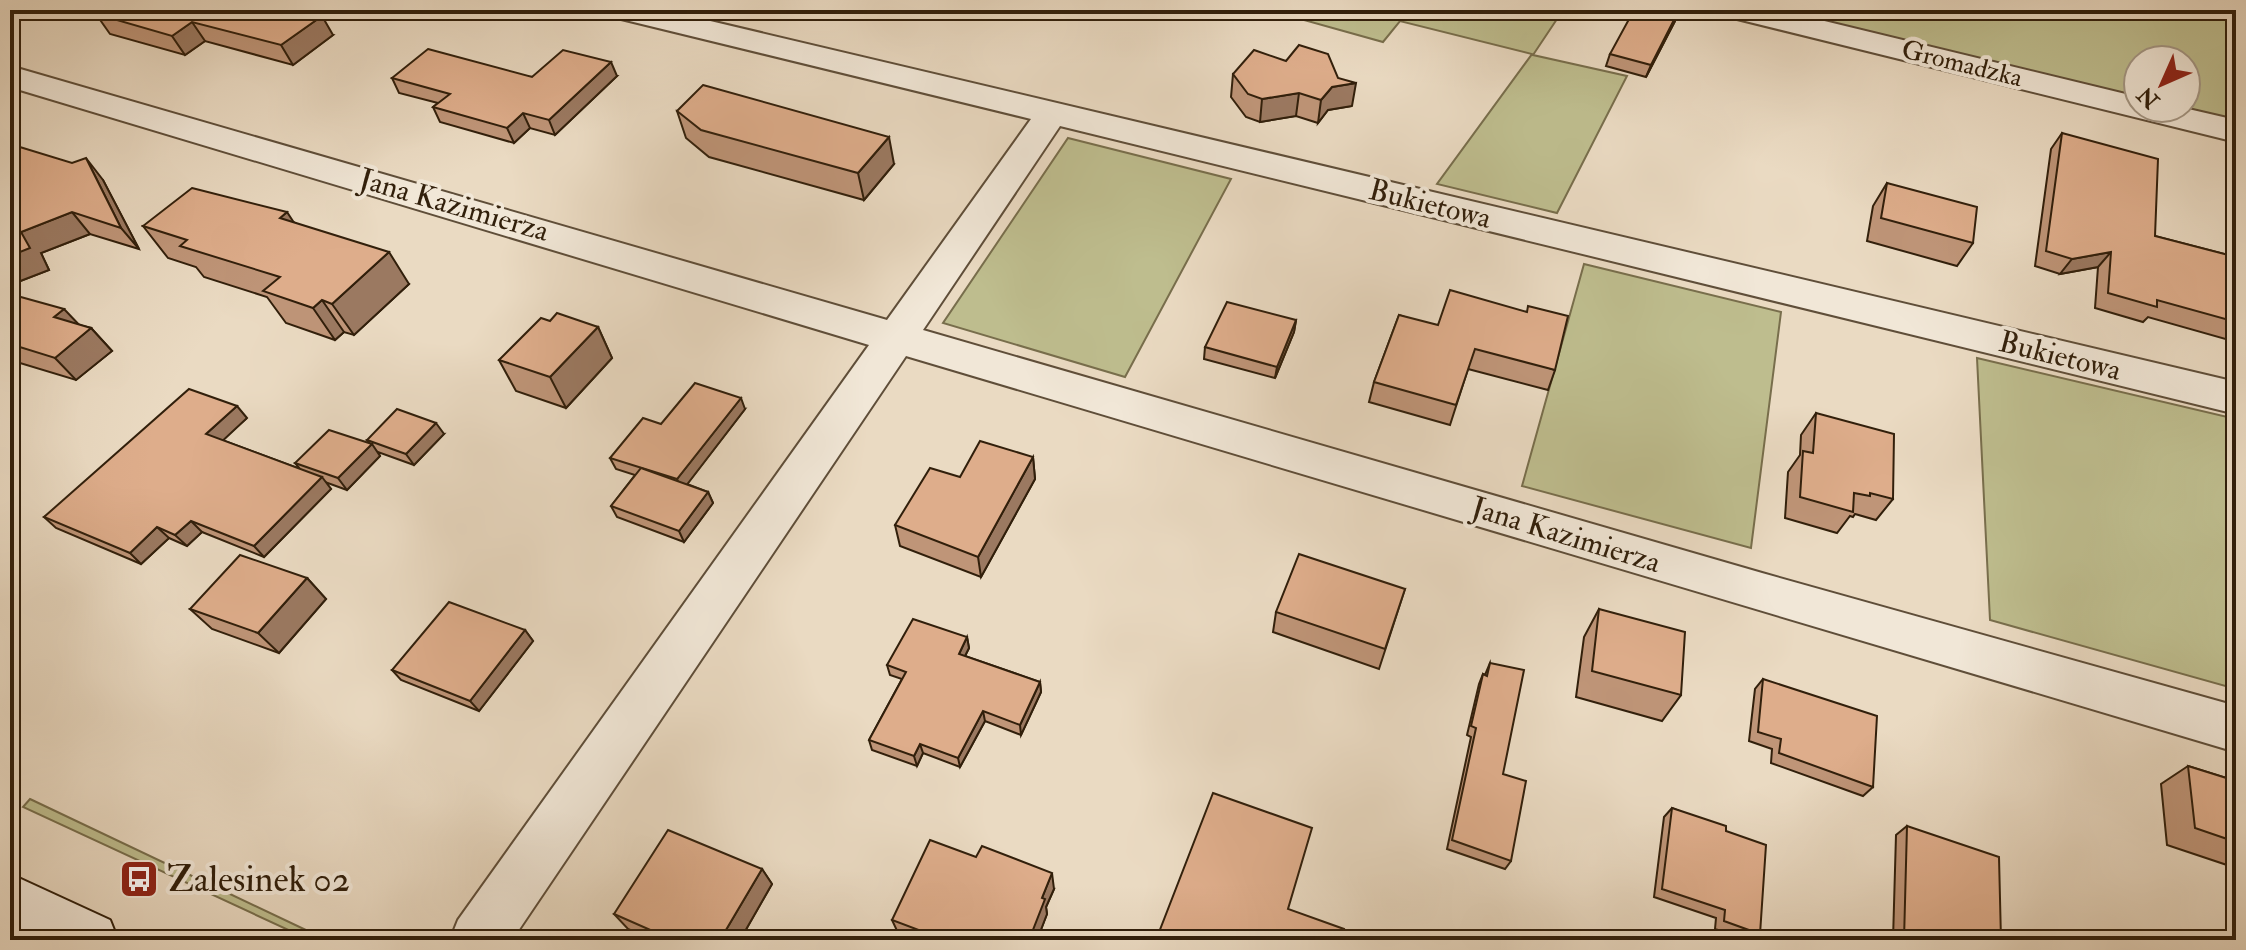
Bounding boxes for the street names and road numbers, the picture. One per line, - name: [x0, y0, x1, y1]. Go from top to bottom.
- street label: Gromadzka: [1898, 34, 2026, 94]
- street label: Jana Kazimierza: [354, 160, 554, 250]
- street label: Bukietowa: [1365, 171, 1496, 237]
- street label: Bukietowa: [1995, 323, 2126, 389]
- street label: Jana Kazimierza: [1466, 488, 1665, 581]

